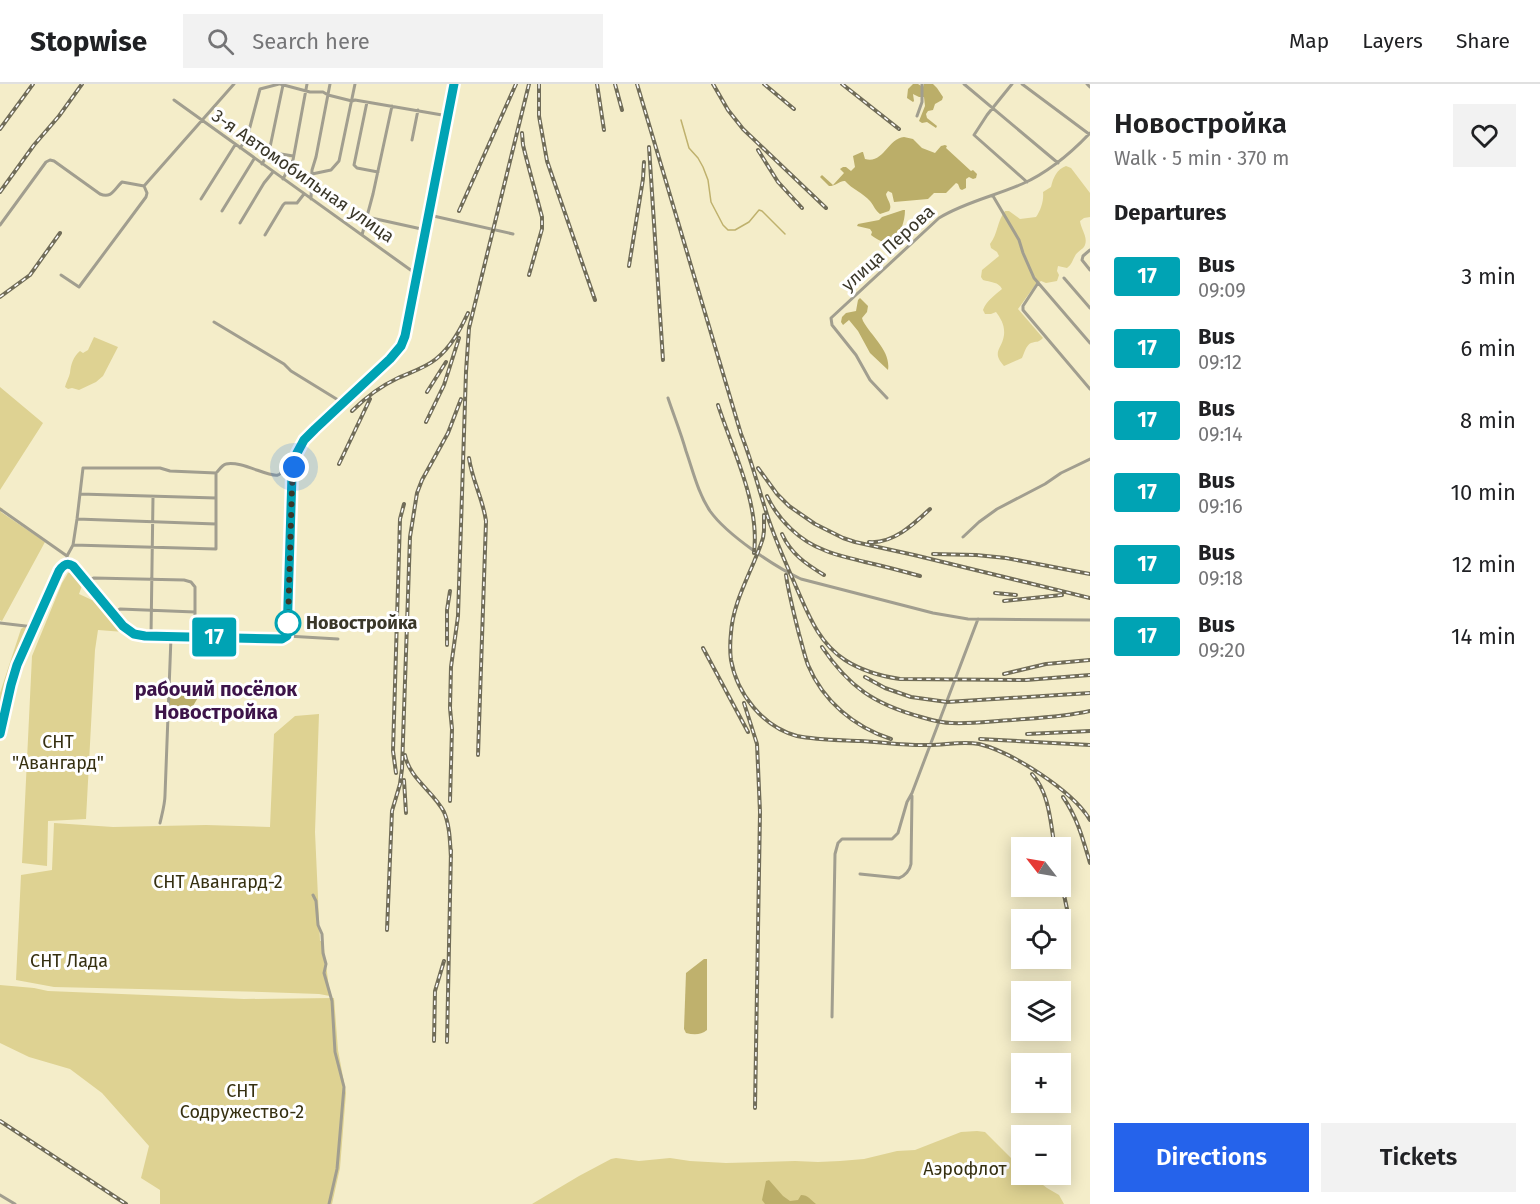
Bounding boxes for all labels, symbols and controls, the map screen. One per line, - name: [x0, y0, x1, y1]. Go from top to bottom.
- search box: [183, 14, 603, 68]
- text: Stopwise: [30, 25, 147, 58]
- icon: search: [204, 25, 237, 58]
- text: Search here: [252, 28, 370, 55]
- text: Map: [1289, 28, 1329, 54]
- text: Layers: [1362, 28, 1423, 54]
- text: Share: [1456, 28, 1510, 54]
- button: heart: [1453, 104, 1516, 167]
- street label: 3-я Автомобильная улица: [208, 105, 398, 247]
- text: Новостройка: [1114, 107, 1287, 140]
- text: Walk · 5 min · 370 m: [1114, 146, 1289, 170]
- text: Departures: [1114, 199, 1226, 226]
- street label: улица Перова: [837, 200, 939, 296]
- text: Bus: [1198, 251, 1235, 278]
- text: 17: [1137, 263, 1157, 289]
- text: 3 min: [1461, 263, 1516, 290]
- text: 09:09: [1198, 278, 1246, 302]
- text: Bus: [1198, 323, 1235, 350]
- text: 17: [1137, 335, 1157, 361]
- text: 6 min: [1460, 335, 1516, 362]
- text: 09:12: [1198, 350, 1242, 374]
- text: Bus: [1198, 395, 1235, 422]
- text: 17: [1137, 407, 1157, 433]
- text: 8 min: [1460, 407, 1516, 434]
- text: 09:14: [1198, 422, 1243, 446]
- your location: [279, 452, 309, 482]
- text: Bus: [1198, 467, 1235, 494]
- text: 17: [1137, 479, 1157, 505]
- text: 10 min: [1450, 479, 1516, 506]
- text: 09:16: [1198, 494, 1243, 518]
- text: Bus: [1198, 539, 1235, 566]
- text: 17: [1137, 551, 1157, 577]
- text: 12 min: [1452, 551, 1516, 578]
- text: 09:18: [1198, 566, 1243, 590]
- marker: Новостройка: [275, 610, 301, 636]
- text: Bus: [1198, 611, 1235, 638]
- place label: Новостройка: [306, 612, 418, 634]
- line badge: 17: [187, 618, 241, 656]
- text: 17: [1137, 623, 1157, 649]
- text: 14 min: [1451, 623, 1516, 650]
- text: 17: [204, 624, 224, 650]
- text: 09:20: [1198, 638, 1245, 662]
- district label: рабочий посёлок Новостройка: [135, 677, 298, 724]
- park label: СНТ "Авангард": [12, 731, 104, 774]
- north arrow: [1011, 837, 1071, 897]
- map controls: [1011, 837, 1071, 1185]
- park label: СНТ Авангард-2: [153, 871, 283, 893]
- button: locate: [1011, 909, 1071, 969]
- park label: СНТ Лада: [30, 950, 108, 972]
- button: layers: [1011, 981, 1071, 1041]
- button: +: [1011, 1053, 1071, 1113]
- park label: СНТ Содружество-2: [180, 1080, 304, 1123]
- button: Directions: [1114, 1123, 1309, 1192]
- button: Tickets: [1321, 1123, 1516, 1192]
- button: −: [1011, 1125, 1071, 1185]
- park label: Аэрофлот: [923, 1158, 1008, 1180]

